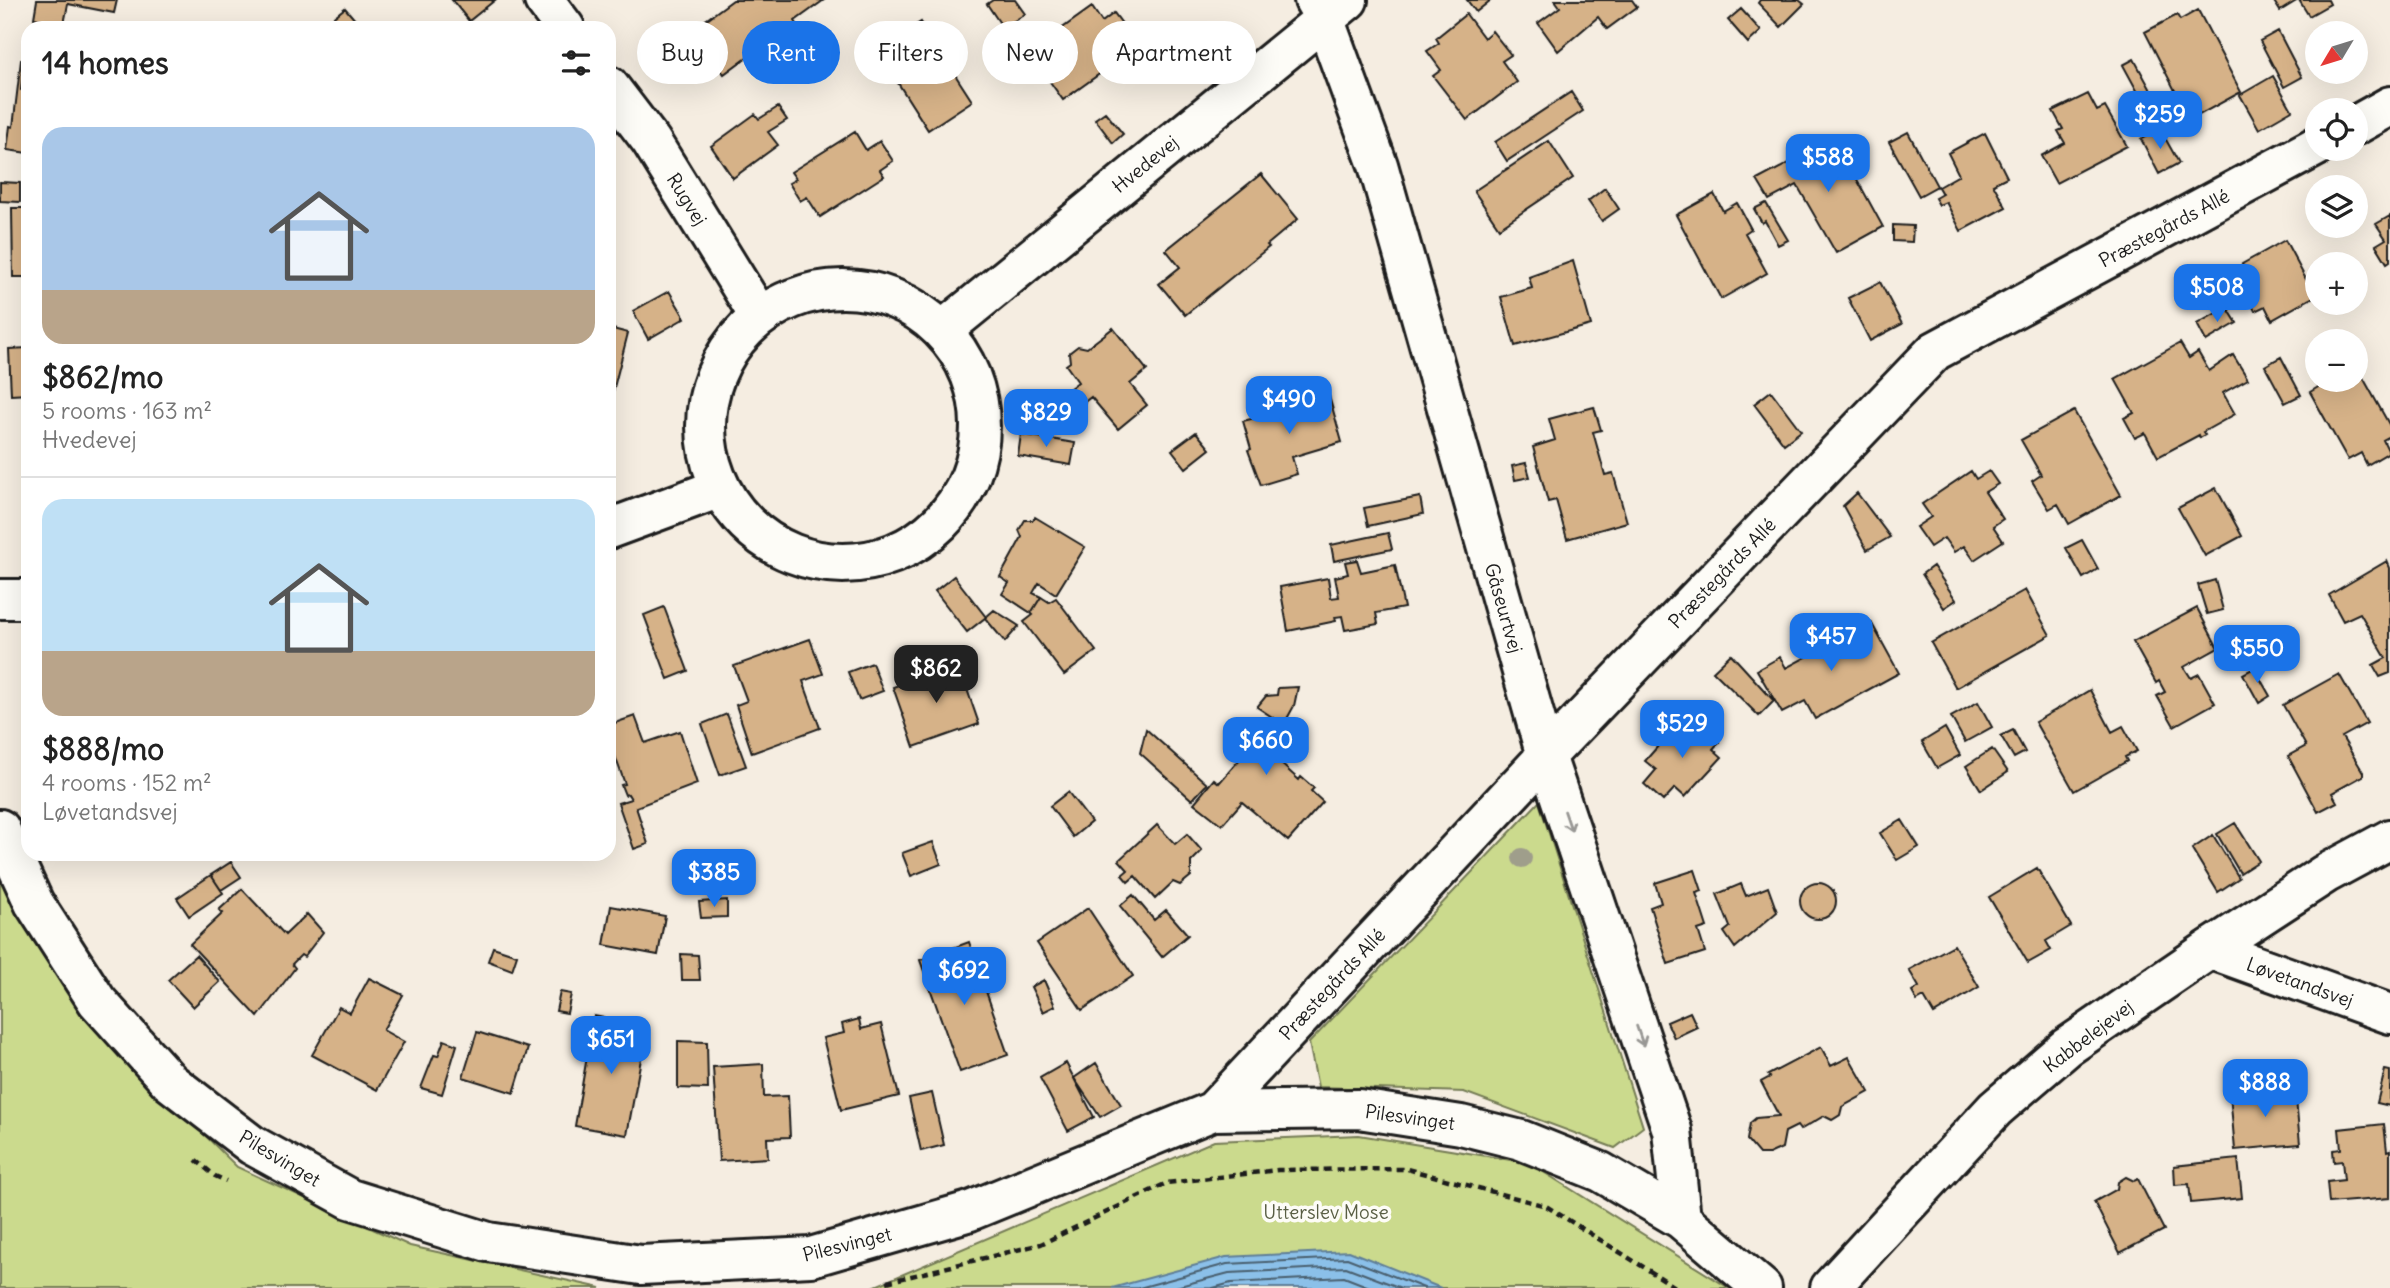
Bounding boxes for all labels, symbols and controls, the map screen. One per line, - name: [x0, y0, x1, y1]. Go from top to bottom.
- chip: Buy: [637, 21, 728, 84]
- chip: Rent: [742, 21, 840, 84]
- chip: Filters: [854, 21, 968, 84]
- chip: New: [982, 21, 1078, 84]
- chip: Apartment: [1092, 21, 1256, 84]
- north arrow: [2305, 21, 2368, 84]
- map controls: [2305, 21, 2368, 392]
- text: 14 homes: [42, 44, 169, 82]
- icon: filters: [557, 44, 595, 82]
- pin: $259: [2119, 92, 2201, 151]
- button: locate: [2305, 98, 2368, 161]
- text: $259: [2134, 99, 2186, 128]
- street label: Hvedevej: [1107, 130, 1183, 198]
- pin: $588: [1787, 134, 1869, 194]
- text: $588: [1802, 142, 1854, 171]
- street label: Rugvej: [662, 168, 712, 230]
- icon: home: [256, 173, 382, 299]
- button: layers: [2305, 175, 2368, 238]
- street label: Præstegårds Allé: [2095, 183, 2233, 273]
- button: +: [2305, 252, 2368, 315]
- pin: $508: [2176, 264, 2258, 324]
- text: $508: [2190, 272, 2244, 301]
- button: −: [2305, 329, 2368, 392]
- text: $862/mo: [42, 358, 163, 396]
- pin: $490: [1248, 376, 1330, 436]
- text: $490: [1262, 384, 1316, 413]
- pin: $829: [1005, 390, 1087, 449]
- text: 5 rooms · 163 m²: [42, 396, 212, 425]
- text: $829: [1020, 397, 1072, 426]
- text: Hvedevej: [42, 425, 137, 454]
- street label: Præstegårds Allé: [1663, 513, 1781, 633]
- icon: home: [256, 545, 382, 671]
- street label: Gåseurtvej: [1480, 560, 1528, 656]
- pin: $457: [1790, 614, 1872, 673]
- text: $457: [1806, 621, 1856, 650]
- pin: $550: [2216, 626, 2298, 685]
- text: $550: [2230, 633, 2284, 662]
- pin: $862: [895, 646, 977, 705]
- text: $862: [910, 653, 962, 682]
- pin: $529: [1641, 700, 1723, 760]
- text: $529: [1656, 708, 1708, 737]
- pin: $660: [1225, 718, 1307, 777]
- text: $660: [1239, 725, 1293, 754]
- text: $888/mo: [42, 730, 164, 768]
- text: 4 rooms · 152 m²: [42, 768, 212, 797]
- text: Løvetandsvej: [42, 797, 178, 826]
- one-way arrow: [1563, 809, 1575, 831]
- pin: $385: [673, 850, 755, 909]
- text: $385: [688, 857, 740, 886]
- street label: Præstegårds Allé: [1274, 923, 1390, 1045]
- pin: $692: [923, 948, 1005, 1007]
- street label: Løvetandsvej: [2243, 952, 2357, 1012]
- text: $692: [938, 955, 990, 984]
- street label: Kabbelejevej: [2038, 994, 2138, 1078]
- pin: $651: [570, 1016, 652, 1076]
- text: $651: [587, 1024, 635, 1053]
- one-way arrow: [1635, 1025, 1647, 1047]
- pin: $888: [2224, 1060, 2306, 1119]
- text: $888: [2239, 1067, 2291, 1096]
- street label: Pilesvinget: [1363, 1099, 1457, 1135]
- street label: Pilesvinget: [235, 1124, 325, 1192]
- park label: Utterslev Mose: [1263, 1200, 1389, 1224]
- street label: Pilesvinget: [800, 1221, 894, 1267]

